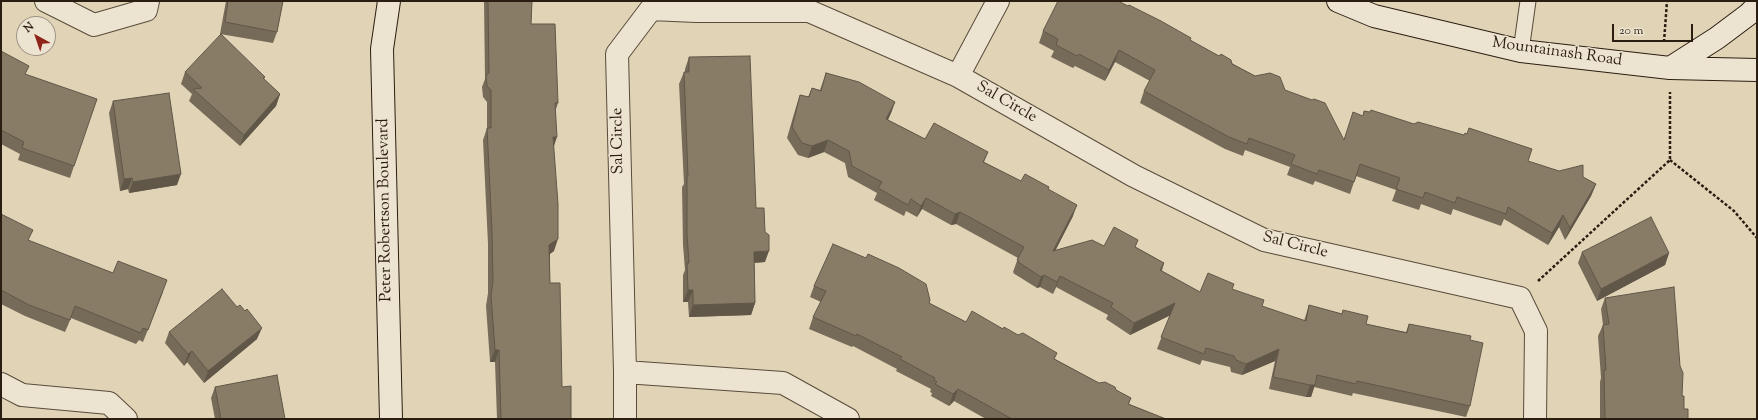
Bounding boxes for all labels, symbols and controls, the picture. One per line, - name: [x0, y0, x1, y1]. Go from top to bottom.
- north arrow: [16, 16, 56, 56]
- scale bar: [1614, 16, 1695, 42]
- text: N: [20, 19, 37, 37]
- text: 20 m: [1619, 22, 1643, 40]
- street label: Mountainash Road: [1491, 34, 1623, 72]
- street label: Sal Circle: [972, 78, 1040, 128]
- street label: Sal Circle: [609, 107, 629, 175]
- street label: Peter Robertson Boulevard: [375, 118, 397, 302]
- street label: Sal Circle: [1260, 229, 1330, 263]

